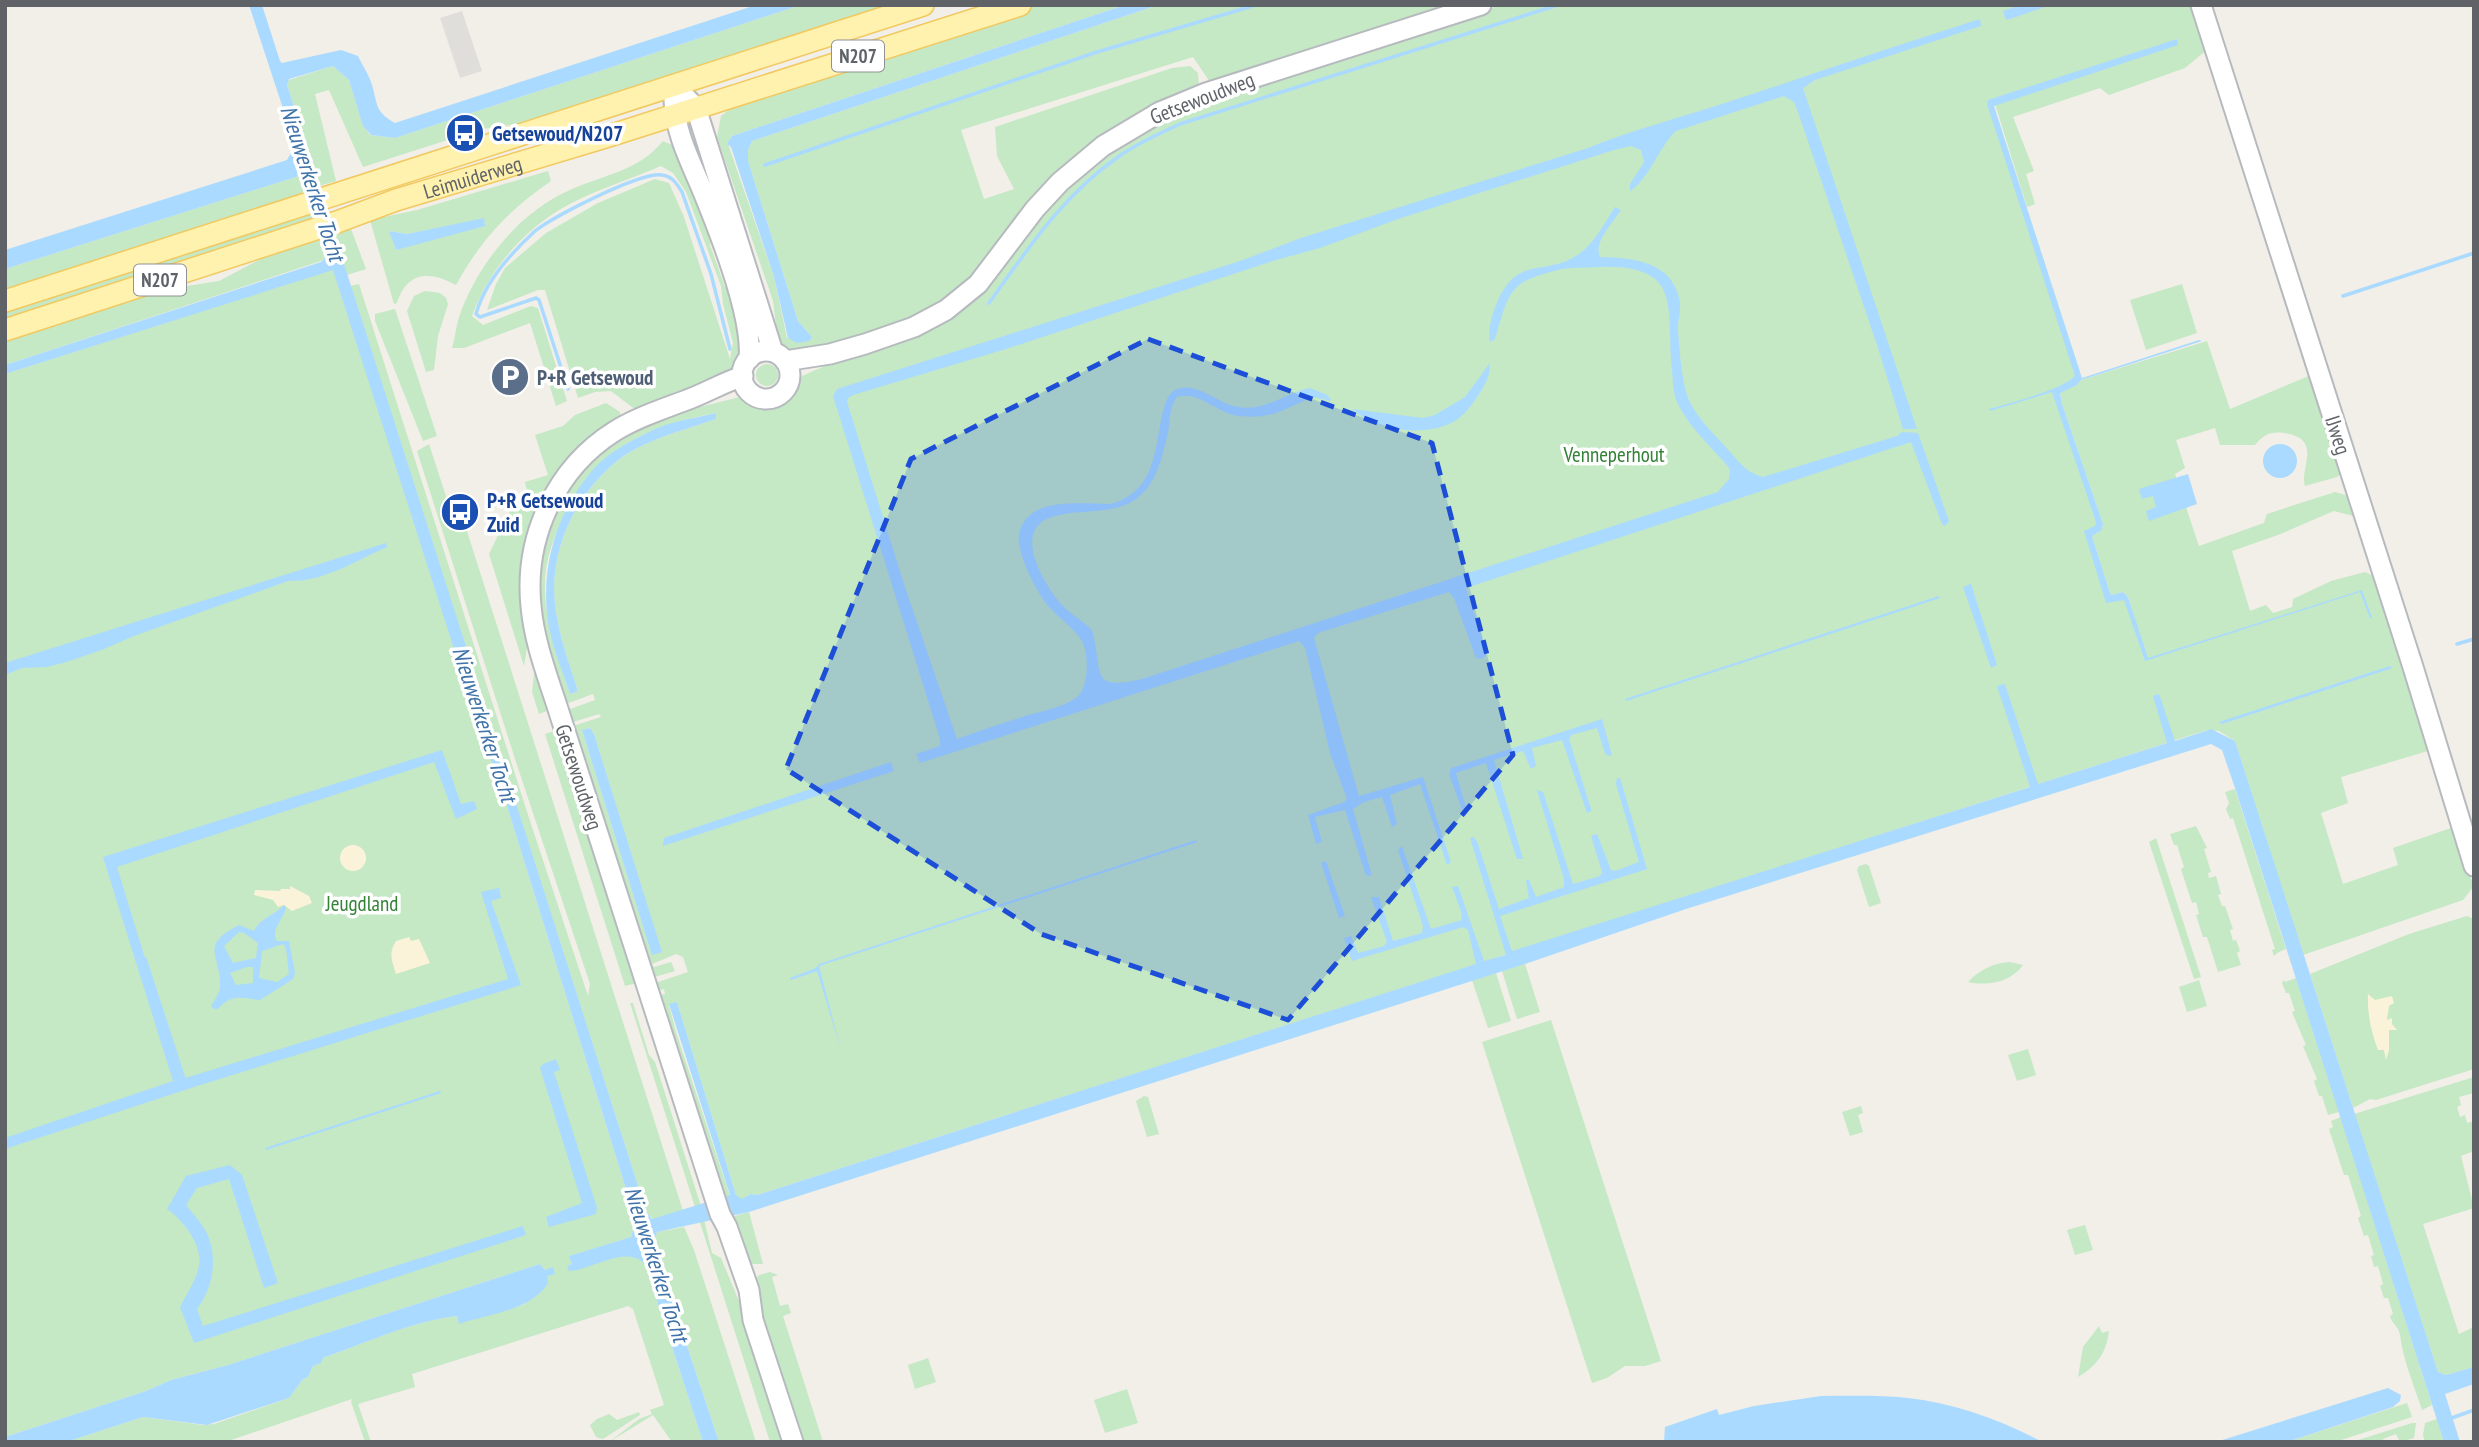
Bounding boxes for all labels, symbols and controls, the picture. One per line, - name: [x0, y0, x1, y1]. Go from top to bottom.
- road number: N207: [832, 40, 884, 72]
- street label: Getsewoudweg: [1146, 66, 1258, 130]
- water label: Nieuwerkerker Tocht: [274, 102, 353, 267]
- bus stop icon: Getsewoud/N207: [444, 112, 486, 154]
- place label: Getsewoud/N207: [492, 120, 623, 147]
- street label: Leimuiderweg: [420, 149, 525, 205]
- road number: N207: [134, 264, 186, 296]
- parking icon: P+R Getsewoud: [489, 356, 531, 398]
- place label: P+R Getsewoud: [537, 364, 653, 391]
- street label: IJweg: [2319, 412, 2357, 458]
- park label: Venneperhout: [1562, 441, 1665, 468]
- place label: P+R Getsewoud Zuid: [487, 487, 603, 538]
- bus stop icon: P+R Getsewoud Zuid: [439, 491, 481, 533]
- water label: Nieuwerkerker Tocht: [446, 643, 525, 808]
- street label: Getsewoudweg: [549, 721, 609, 833]
- park label: Jeugdland: [325, 890, 398, 917]
- water label: Nieuwerkerker Tocht: [618, 1183, 697, 1348]

